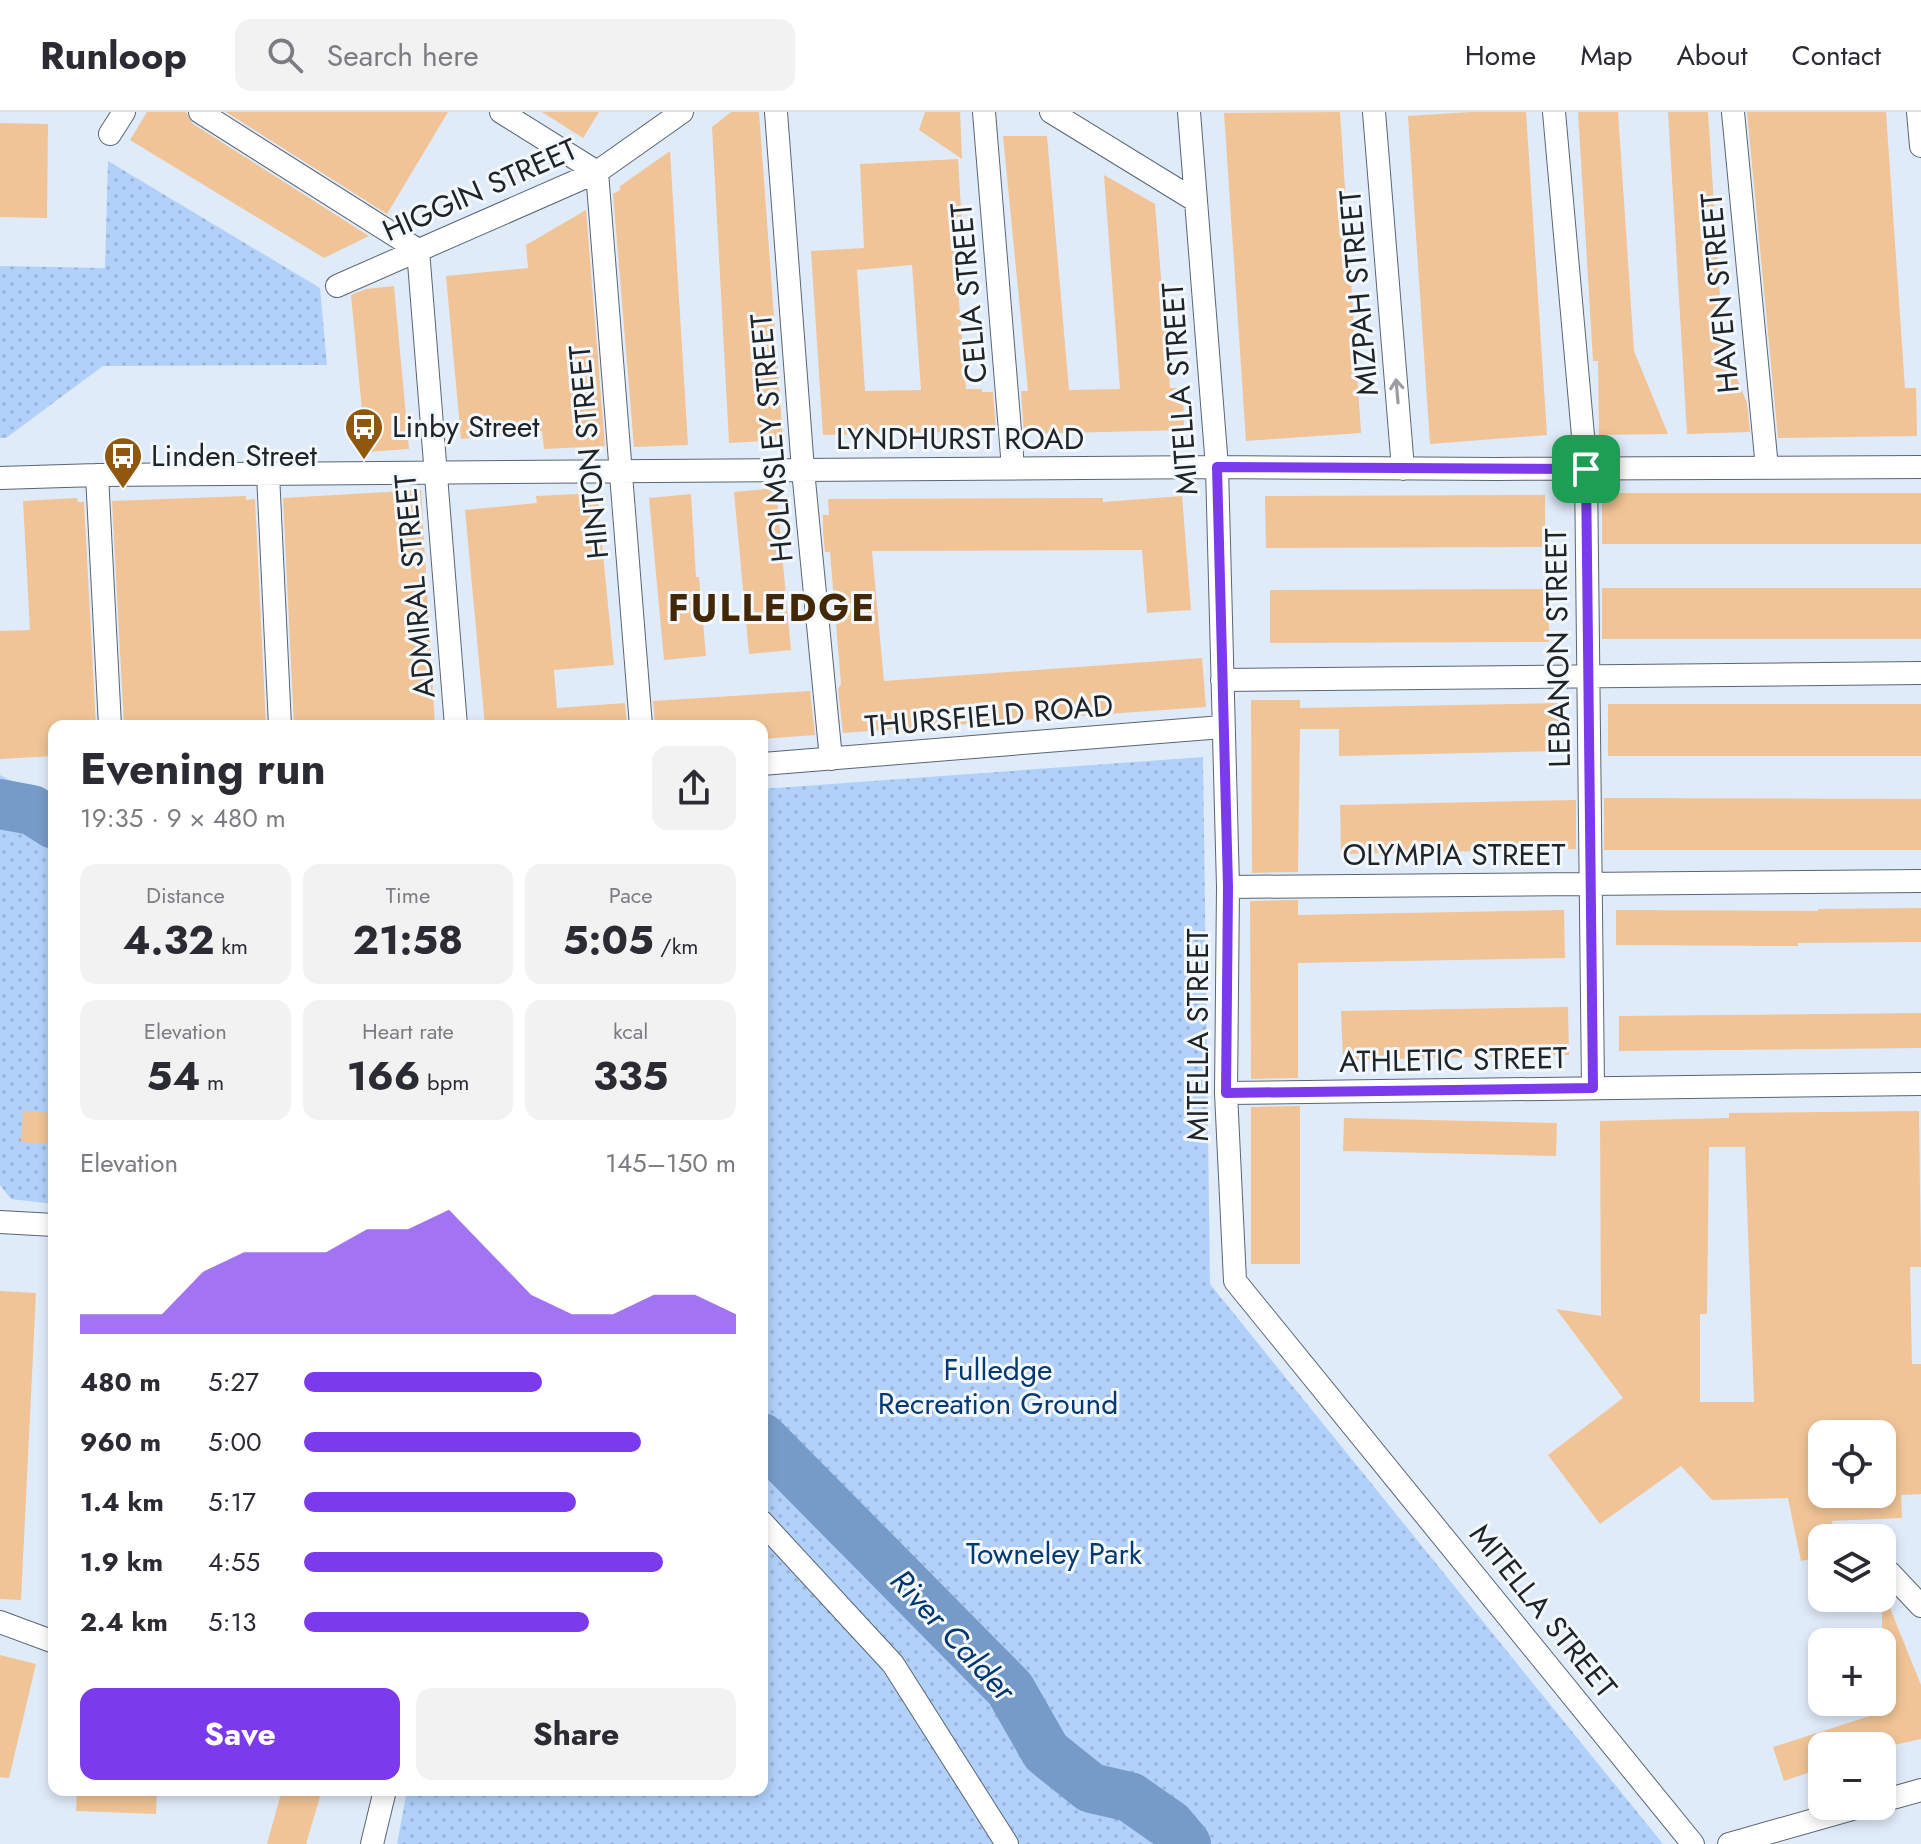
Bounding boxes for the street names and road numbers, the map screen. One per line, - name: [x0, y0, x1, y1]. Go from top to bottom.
- street label: HIGGIN STREET: [376, 127, 584, 252]
- street label: MIZPAH STREET: [1328, 188, 1389, 398]
- street label: HAVEN STREET: [1689, 191, 1750, 395]
- street label: CELIA STREET: [939, 201, 998, 385]
- street label: MITELLA STREET: [1151, 281, 1208, 497]
- street label: HOLMSLEY STREET: [739, 312, 804, 564]
- street label: HINTON STREET: [558, 343, 619, 561]
- street label: LYNDHURST ROAD: [836, 417, 1084, 460]
- street label: ADMIRAL STREET: [383, 472, 446, 700]
- street label: LEBANON STREET: [1534, 528, 1581, 768]
- street label: THURSFIELD ROAD: [863, 683, 1115, 748]
- street label: OLYMPIA STREET: [1343, 833, 1566, 876]
- street label: MITELLA STREET: [1176, 928, 1219, 1141]
- street label: ATHLETIC STREET: [1339, 1036, 1567, 1083]
- street label: MITELLA STREET: [1460, 1514, 1627, 1707]

